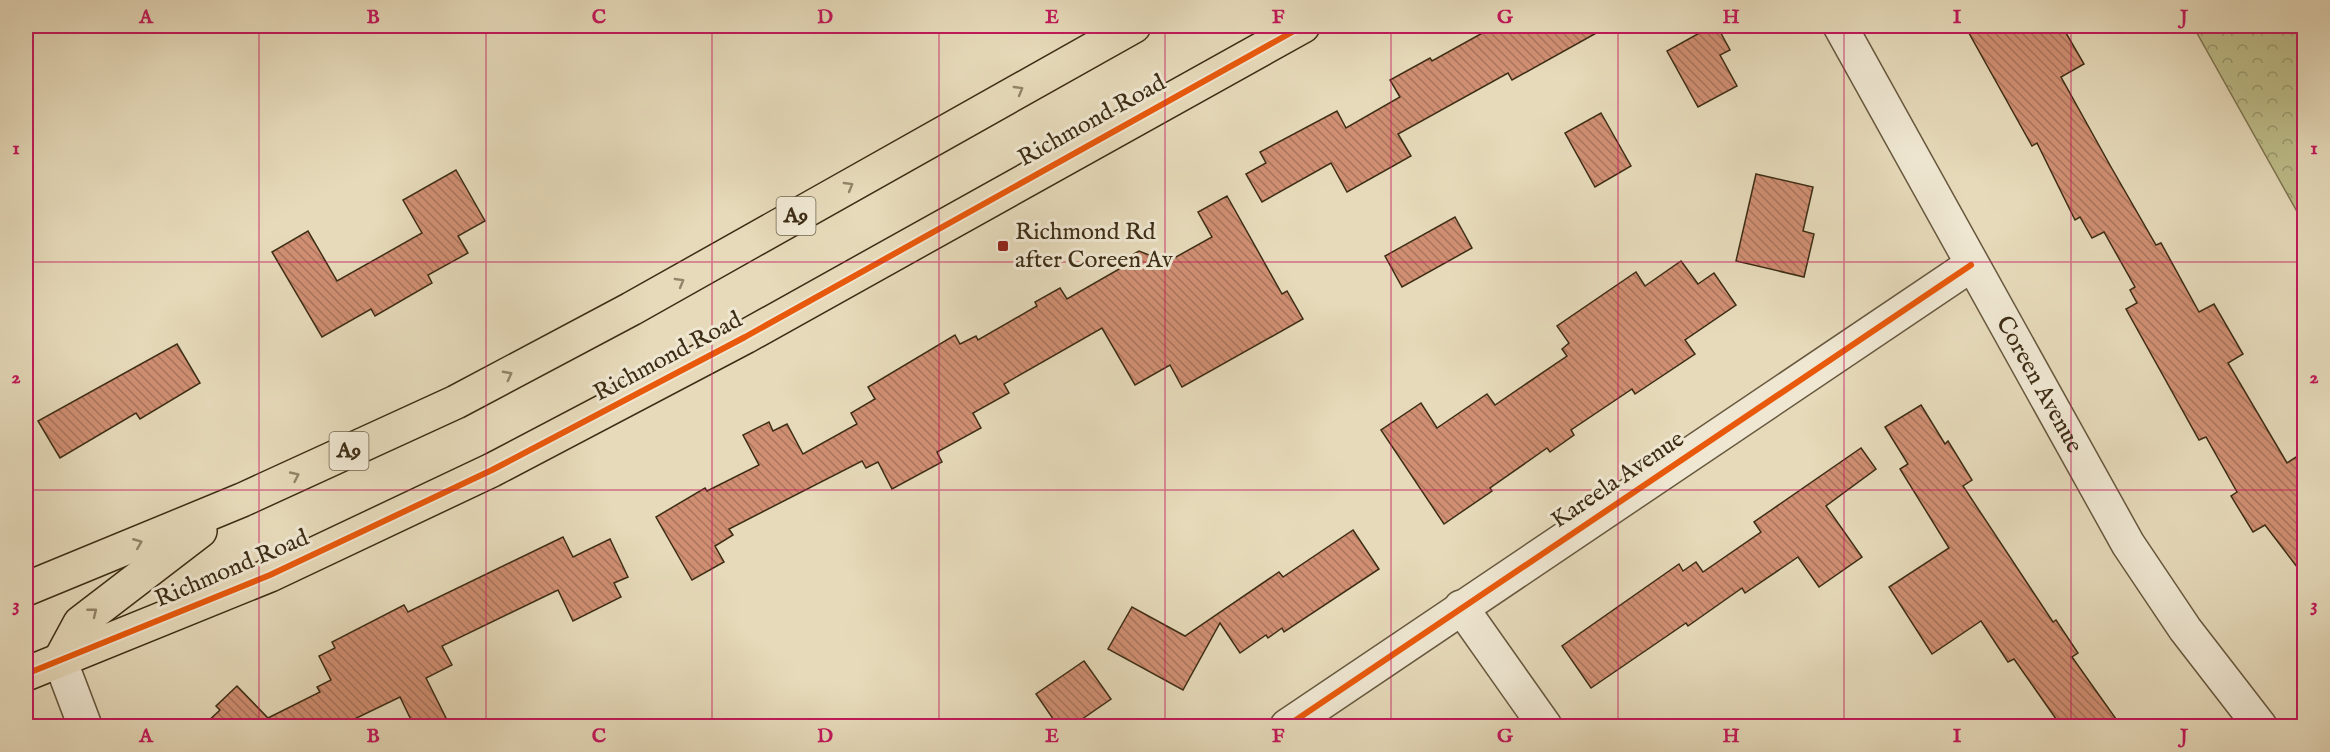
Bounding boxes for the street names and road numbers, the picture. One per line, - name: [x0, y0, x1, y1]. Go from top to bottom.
- street label: Richmond Road: [1013, 68, 1171, 174]
- road number: A9: [776, 197, 816, 235]
- street label: Richmond Road: [588, 305, 748, 409]
- street label: Coreen Avenue: [1989, 310, 2090, 458]
- street label: Kareela Avenue: [1545, 424, 1691, 536]
- road number: A9: [330, 432, 368, 470]
- street label: Richmond Road: [150, 523, 314, 615]

